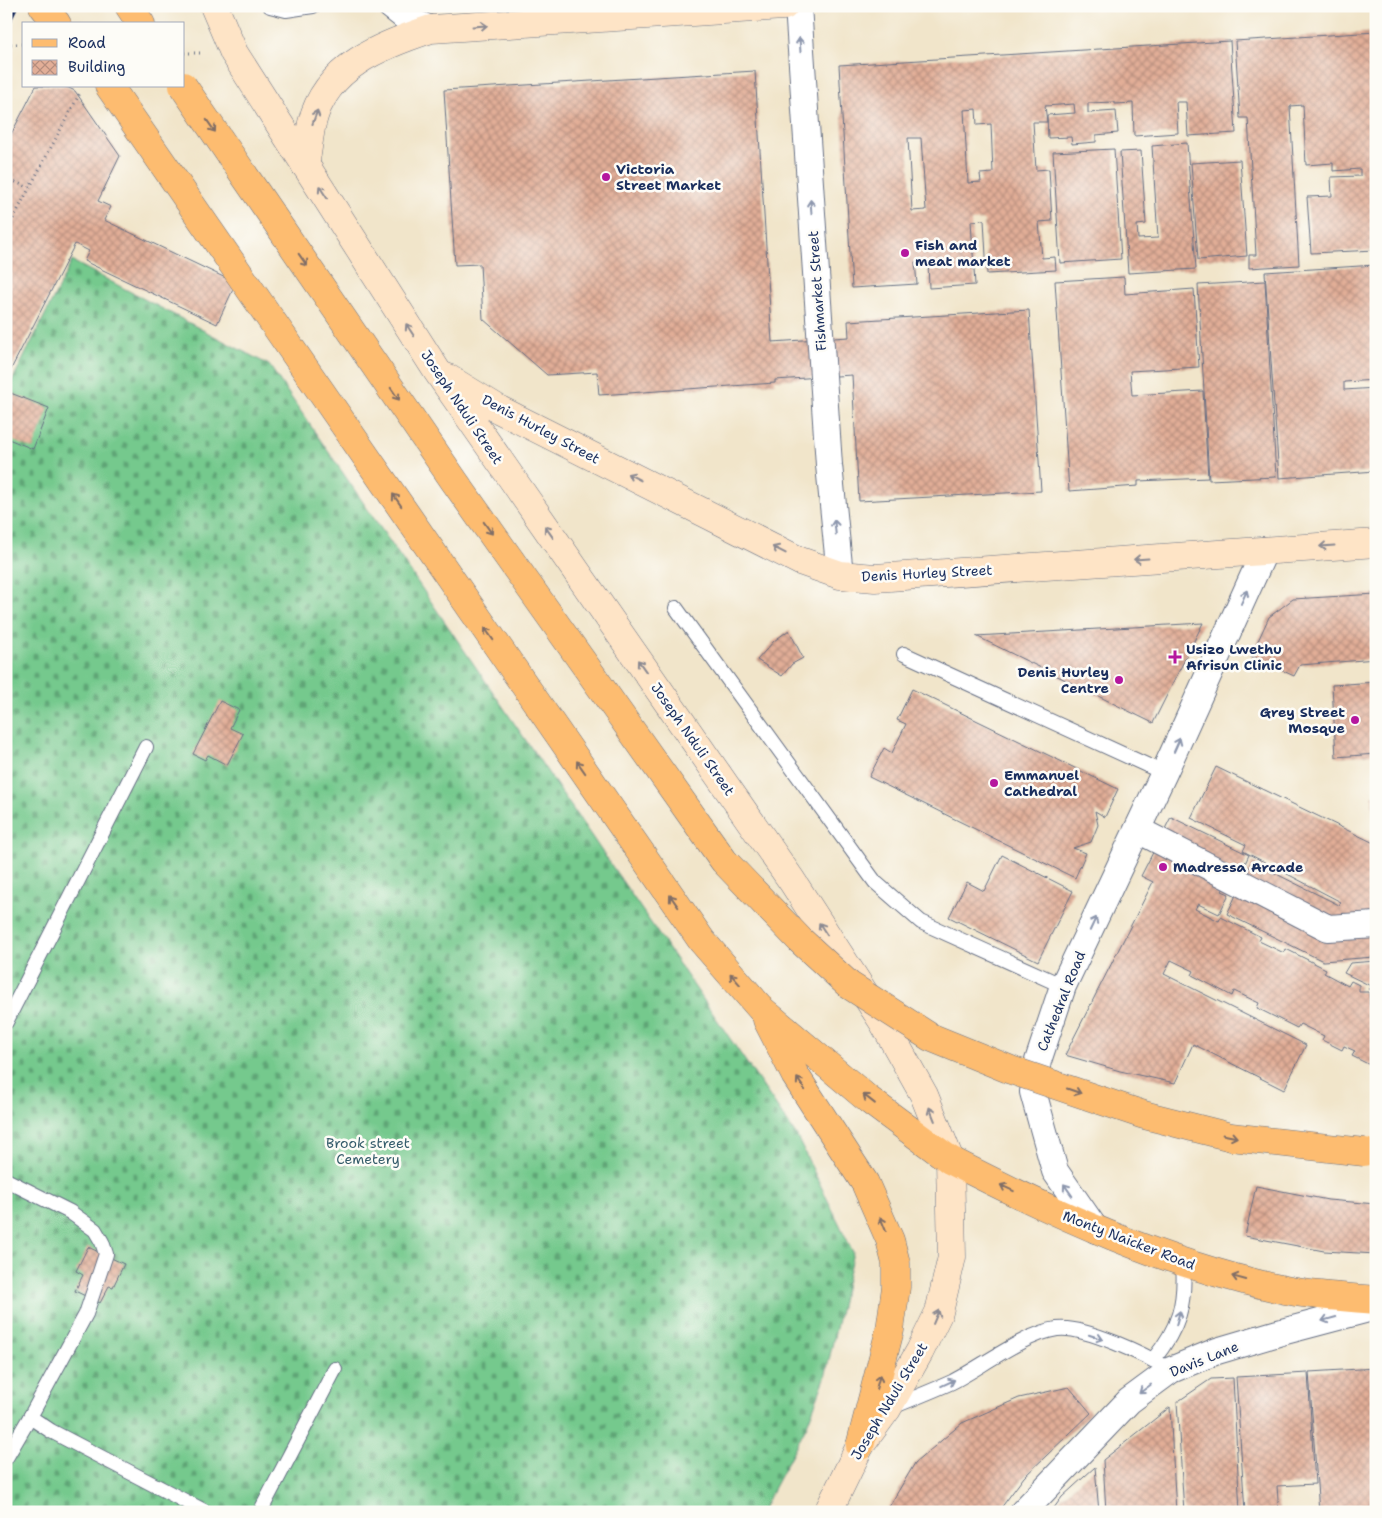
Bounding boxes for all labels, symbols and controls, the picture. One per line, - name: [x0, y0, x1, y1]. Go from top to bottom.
- one-way arrow: [472, 21, 488, 30]
- legend: [22, 22, 185, 88]
- text: Road: [68, 33, 106, 53]
- one-way arrow: [796, 38, 805, 54]
- text: Building: [68, 57, 125, 77]
- one-way arrow: [311, 110, 320, 125]
- one-way arrow: [206, 119, 216, 133]
- place label: Victoria Street Market: [616, 160, 721, 194]
- marker: Victoria Street Market: [600, 171, 612, 183]
- one-way arrow: [318, 186, 328, 200]
- one-way arrow: [807, 200, 816, 216]
- street label: Fishmarket Street: [804, 230, 830, 352]
- place label: Fish and meat market: [915, 236, 1011, 270]
- marker: Fish and meat market: [899, 247, 911, 259]
- one-way arrow: [298, 253, 308, 267]
- one-way arrow: [405, 323, 415, 337]
- street label: Joseph Nduli Street: [417, 346, 507, 468]
- one-way arrow: [390, 387, 400, 401]
- street label: Denis Hurley Street: [479, 390, 603, 468]
- one-way arrow: [627, 472, 642, 481]
- one-way arrow: [392, 493, 402, 507]
- one-way arrow: [830, 519, 840, 535]
- one-way arrow: [483, 521, 493, 535]
- one-way arrow: [544, 525, 554, 539]
- one-way arrow: [1319, 542, 1335, 551]
- one-way arrow: [772, 545, 787, 554]
- one-way arrow: [1134, 554, 1150, 563]
- street label: Denis Hurley Street: [861, 561, 993, 585]
- one-way arrow: [1240, 590, 1249, 605]
- one-way arrow: [484, 627, 494, 641]
- place label: Usizo Lwethu Afrisun Clinic: [1186, 640, 1282, 674]
- marker: Usizo Lwethu Afrisun Clinic: [1168, 650, 1182, 664]
- one-way arrow: [637, 659, 647, 673]
- place label: Denis Hurley Centre: [1017, 663, 1109, 697]
- marker: Denis Hurley Centre: [1113, 674, 1125, 686]
- street label: Joseph Nduli Street: [647, 679, 739, 799]
- place label: Grey Street Mosque: [1260, 703, 1345, 737]
- marker: Grey Street Mosque: [1349, 714, 1361, 726]
- one-way arrow: [1173, 738, 1182, 753]
- one-way arrow: [576, 760, 587, 774]
- place label: Emmanuel Cathedral: [1004, 766, 1079, 800]
- marker: Emmanuel Cathedral: [988, 777, 1000, 789]
- place label: Madressa Arcade: [1173, 858, 1303, 876]
- marker: Madressa Arcade: [1157, 861, 1169, 873]
- one-way arrow: [669, 894, 679, 908]
- one-way arrow: [1089, 917, 1098, 932]
- one-way arrow: [818, 923, 828, 937]
- street label: Cathedral Road: [1033, 948, 1089, 1054]
- one-way arrow: [729, 973, 741, 986]
- one-way arrow: [796, 1077, 806, 1091]
- one-way arrow: [1066, 1087, 1082, 1097]
- one-way arrow: [863, 1094, 876, 1105]
- one-way arrow: [927, 1107, 936, 1122]
- one-way arrow: [1222, 1131, 1238, 1141]
- park label: Brook street Cemetery: [326, 1134, 410, 1168]
- one-way arrow: [1000, 1183, 1015, 1192]
- one-way arrow: [1063, 1183, 1073, 1197]
- street label: Monty Naicker Road: [1060, 1206, 1198, 1274]
- one-way arrow: [878, 1216, 887, 1231]
- one-way arrow: [1232, 1273, 1248, 1283]
- one-way arrow: [932, 1310, 941, 1325]
- one-way arrow: [1174, 1311, 1183, 1327]
- one-way arrow: [1321, 1315, 1337, 1325]
- one-way arrow: [1088, 1333, 1104, 1343]
- street label: Davis Lane: [1167, 1337, 1241, 1381]
- street label: Joseph Nduli Street: [847, 1339, 931, 1463]
- one-way arrow: [873, 1374, 883, 1390]
- one-way arrow: [940, 1378, 955, 1387]
- one-way arrow: [1138, 1384, 1152, 1394]

